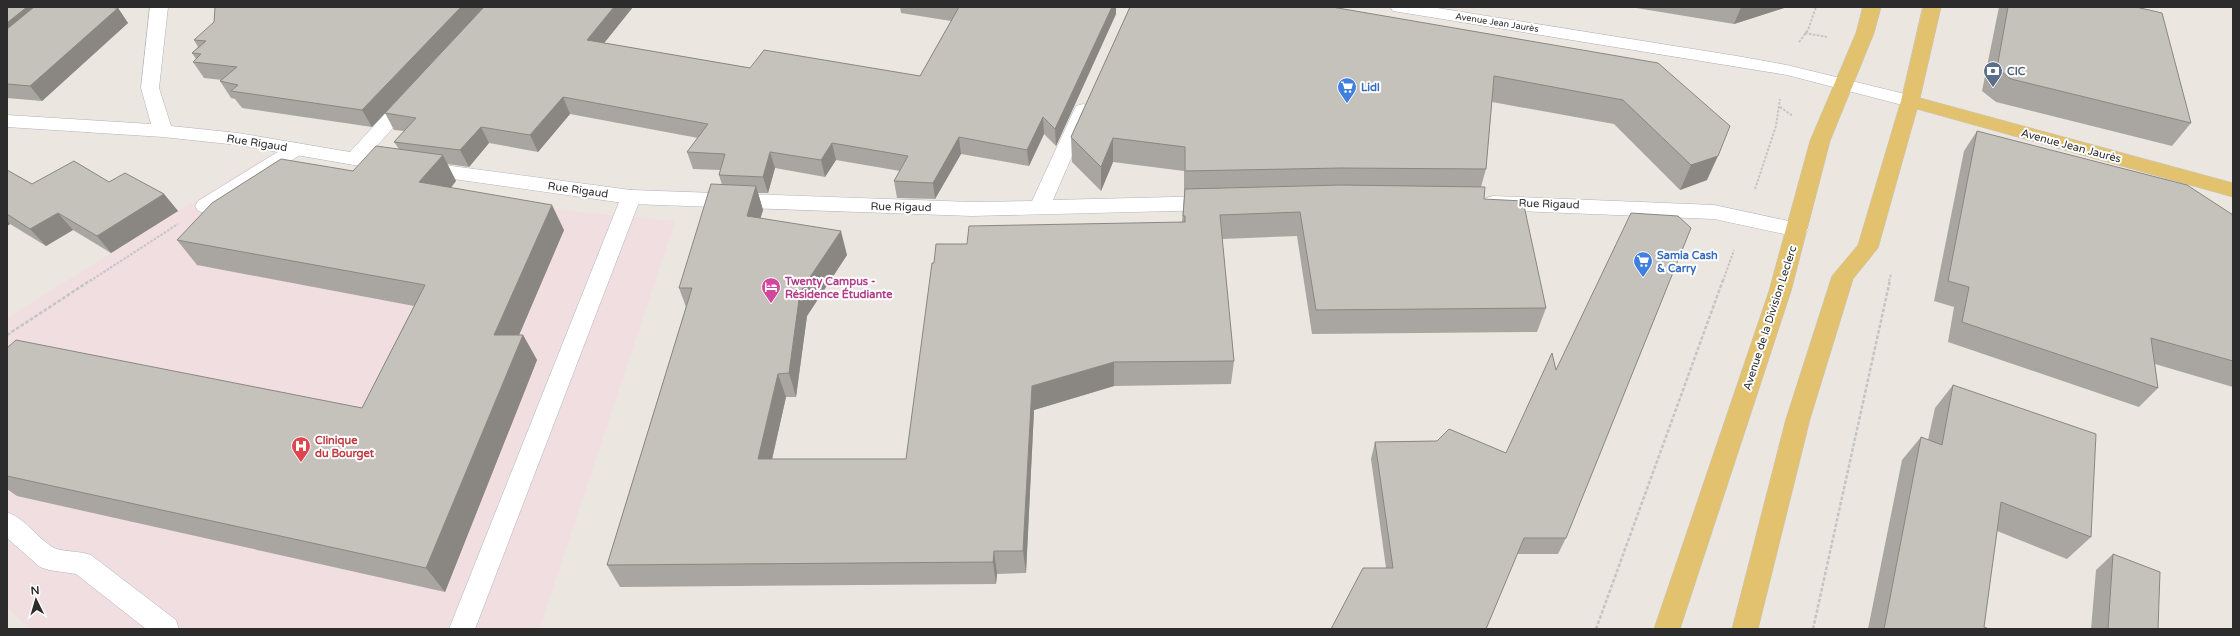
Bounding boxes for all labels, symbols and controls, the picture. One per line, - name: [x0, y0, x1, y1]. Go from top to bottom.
- street label: Avenue Jean Jaurès: [1455, 11, 1539, 35]
- bank icon: CIC: [1982, 60, 2004, 88]
- place label: CIC: [2007, 65, 2026, 78]
- supermarket icon: Lidl: [1336, 76, 1358, 104]
- place label: Lidl: [1361, 81, 1380, 94]
- street label: Avenue Jean Jaurès: [2020, 126, 2122, 166]
- street label: Rue Rigaud: [226, 132, 288, 154]
- street label: Rue Rigaud: [547, 179, 609, 201]
- street label: Rue Rigaud: [1518, 196, 1580, 212]
- street label: Rue Rigaud: [870, 200, 932, 214]
- street label: Avenue de la Division Leclerc: [1740, 244, 1800, 392]
- place label: Samia Cash & Carry: [1657, 249, 1718, 276]
- supermarket icon: Samia Cash & Carry: [1632, 250, 1654, 278]
- place label: Twenty Campus - Résidence Étudiante: [784, 275, 893, 301]
- hotel icon: Twenty Campus - Résidence Étudiante: [760, 276, 782, 304]
- place label: Clinique du Bourget: [315, 434, 375, 461]
- hospital icon: Clinique du Bourget: [290, 435, 312, 463]
- north arrow: [16, 580, 56, 620]
- text: N: [30, 584, 40, 597]

